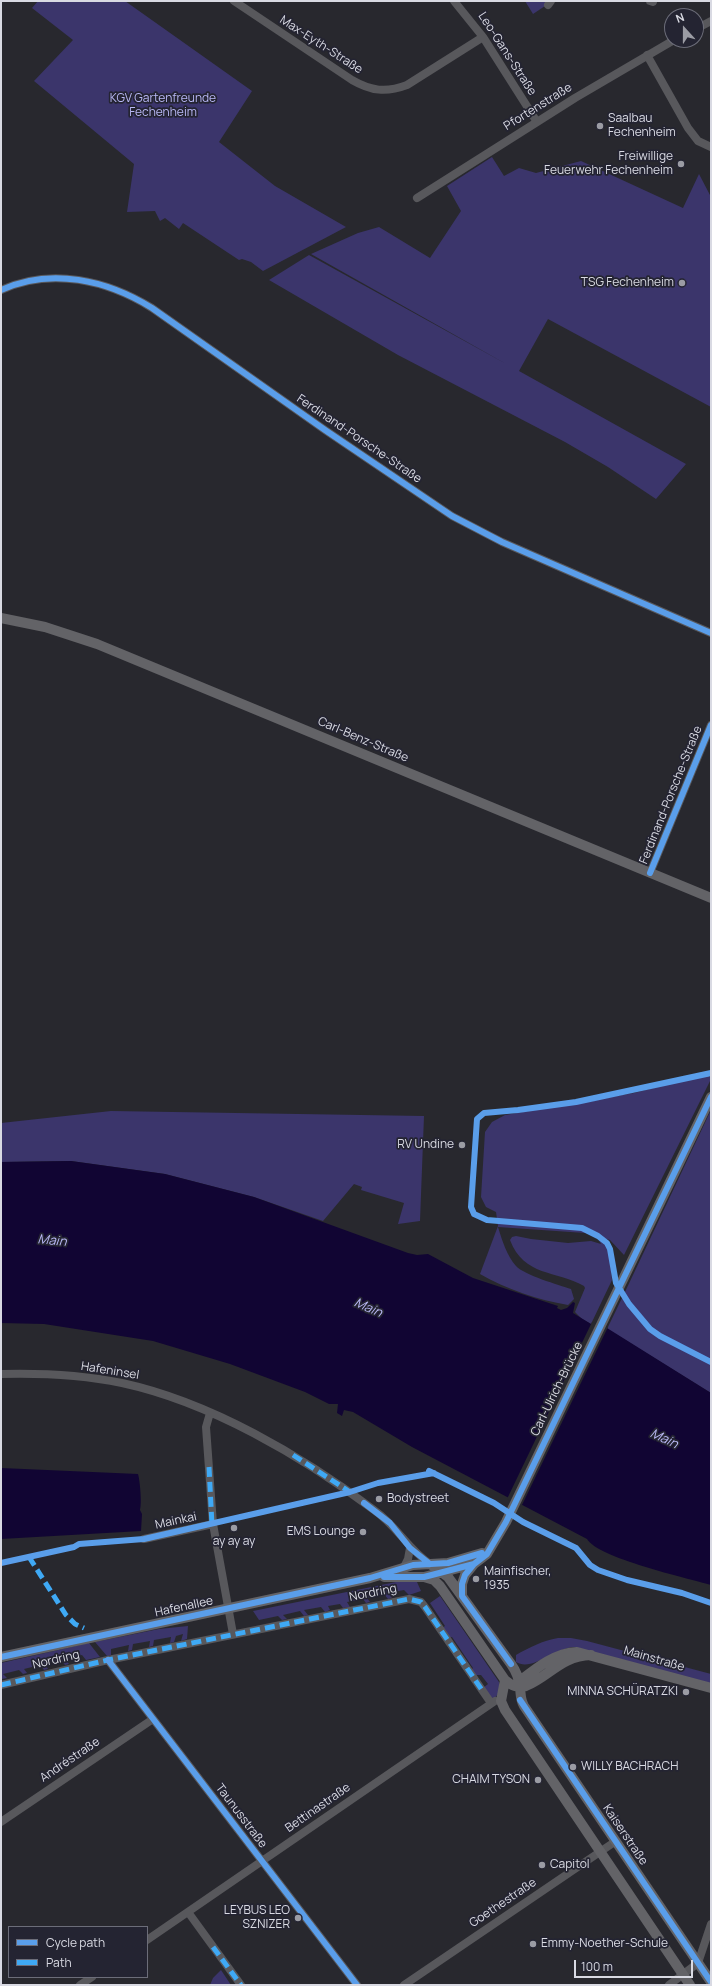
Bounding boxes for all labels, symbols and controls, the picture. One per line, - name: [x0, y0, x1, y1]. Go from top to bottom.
- north arrow: [664, 8, 704, 48]
- text: N: [674, 9, 686, 26]
- street label: Leo-Gans-Straße: [475, 10, 539, 98]
- street label: Max-Eyth-Straße: [277, 13, 365, 77]
- street label: Pfortenstraße: [501, 80, 575, 134]
- park label: KGV Gartenfreunde Fechenheim: [110, 92, 216, 120]
- place label: Saalbau Fechenheim: [608, 112, 676, 140]
- marker: Saalbau Fechenheim: [595, 121, 605, 131]
- place label: Freiwillige Feuerwehr Fechenheim: [544, 150, 673, 178]
- marker: Freiwillige Feuerwehr Fechenheim: [676, 159, 686, 169]
- place label: TSG Fechenheim: [581, 276, 674, 290]
- marker: TSG Fechenheim: [677, 278, 687, 288]
- street label: Ferdinand-Porsche-Straße: [294, 392, 424, 486]
- street label: Carl-Benz-Straße: [315, 714, 411, 766]
- street label: Ferdinand-Porsche-Straße: [637, 724, 705, 866]
- place label: RV Undine: [397, 1138, 454, 1152]
- marker: RV Undine: [457, 1140, 467, 1150]
- water label: Main: [37, 1232, 67, 1250]
- water label: Main: [352, 1295, 384, 1321]
- street label: Carl-Ulrich-Brücke: [528, 1340, 586, 1438]
- street label: Hafeninsel: [80, 1359, 140, 1383]
- water label: Main: [648, 1426, 680, 1452]
- place label: Bodystreet: [387, 1492, 449, 1506]
- marker: Bodystreet: [374, 1494, 384, 1504]
- street label: Mainkai: [154, 1510, 198, 1532]
- marker: ay ay ay: [229, 1523, 239, 1533]
- place label: EMS Lounge: [287, 1525, 355, 1539]
- marker: EMS Lounge: [358, 1527, 368, 1537]
- place label: ay ay ay: [213, 1535, 255, 1549]
- place label: Mainfischer, 1935: [484, 1565, 552, 1593]
- marker: Mainfischer, 1935: [471, 1574, 481, 1584]
- street label: Nordring: [348, 1581, 398, 1605]
- street label: Hafenallee: [154, 1594, 214, 1620]
- street label: Mainstraße: [622, 1643, 686, 1675]
- street label: Nordring: [31, 1648, 81, 1672]
- place label: MINNA SCHÜRATZKI: [567, 1685, 678, 1699]
- marker: MINNA SCHÜRATZKI: [681, 1687, 691, 1697]
- street label: Andréstraße: [37, 1735, 103, 1785]
- place label: WILLY BACHRACH: [581, 1760, 678, 1774]
- marker: WILLY BACHRACH: [568, 1762, 578, 1772]
- place label: CHAIM TYSON: [452, 1773, 530, 1787]
- marker: CHAIM TYSON: [533, 1775, 543, 1785]
- street label: Bettinastraße: [283, 1780, 353, 1836]
- street label: Taunusstraße: [212, 1781, 270, 1851]
- street label: Kaiserstraße: [599, 1802, 651, 1868]
- place label: Capitol: [550, 1858, 590, 1872]
- marker: Capitol: [537, 1860, 547, 1870]
- street label: Goethestraße: [467, 1875, 539, 1931]
- place label: LEYBUS LEO SZNIZER: [224, 1904, 290, 1932]
- marker: LEYBUS LEO SZNIZER: [293, 1913, 303, 1923]
- legend: [8, 1926, 148, 1978]
- text: Cycle path: [46, 1934, 105, 1951]
- place label: Emmy-Noether-Schule: [541, 1937, 668, 1951]
- marker: Emmy-Noether-Schule: [528, 1939, 538, 1949]
- scale bar: [576, 1952, 695, 1978]
- text: Path: [46, 1954, 72, 1971]
- text: 100 m: [581, 1958, 613, 1975]

